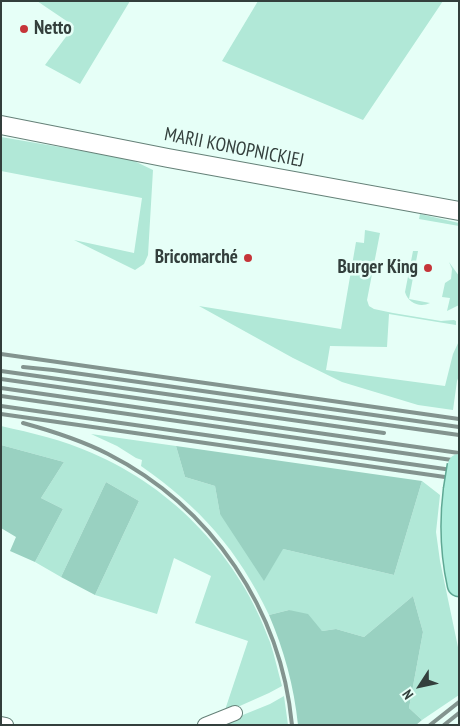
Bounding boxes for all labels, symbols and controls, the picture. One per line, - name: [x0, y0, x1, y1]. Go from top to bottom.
- place label: Netto: [34, 18, 72, 40]
- marker: Netto: [18, 23, 30, 35]
- street label: MARII KONOPNICKIEJ: [162, 123, 306, 173]
- place label: Bricomarché: [155, 247, 238, 269]
- marker: Bricomarché: [242, 252, 254, 264]
- place label: Burger King: [338, 257, 418, 279]
- marker: Burger King: [422, 262, 434, 274]
- north arrow: [395, 661, 445, 711]
- text: N: [398, 686, 417, 703]

